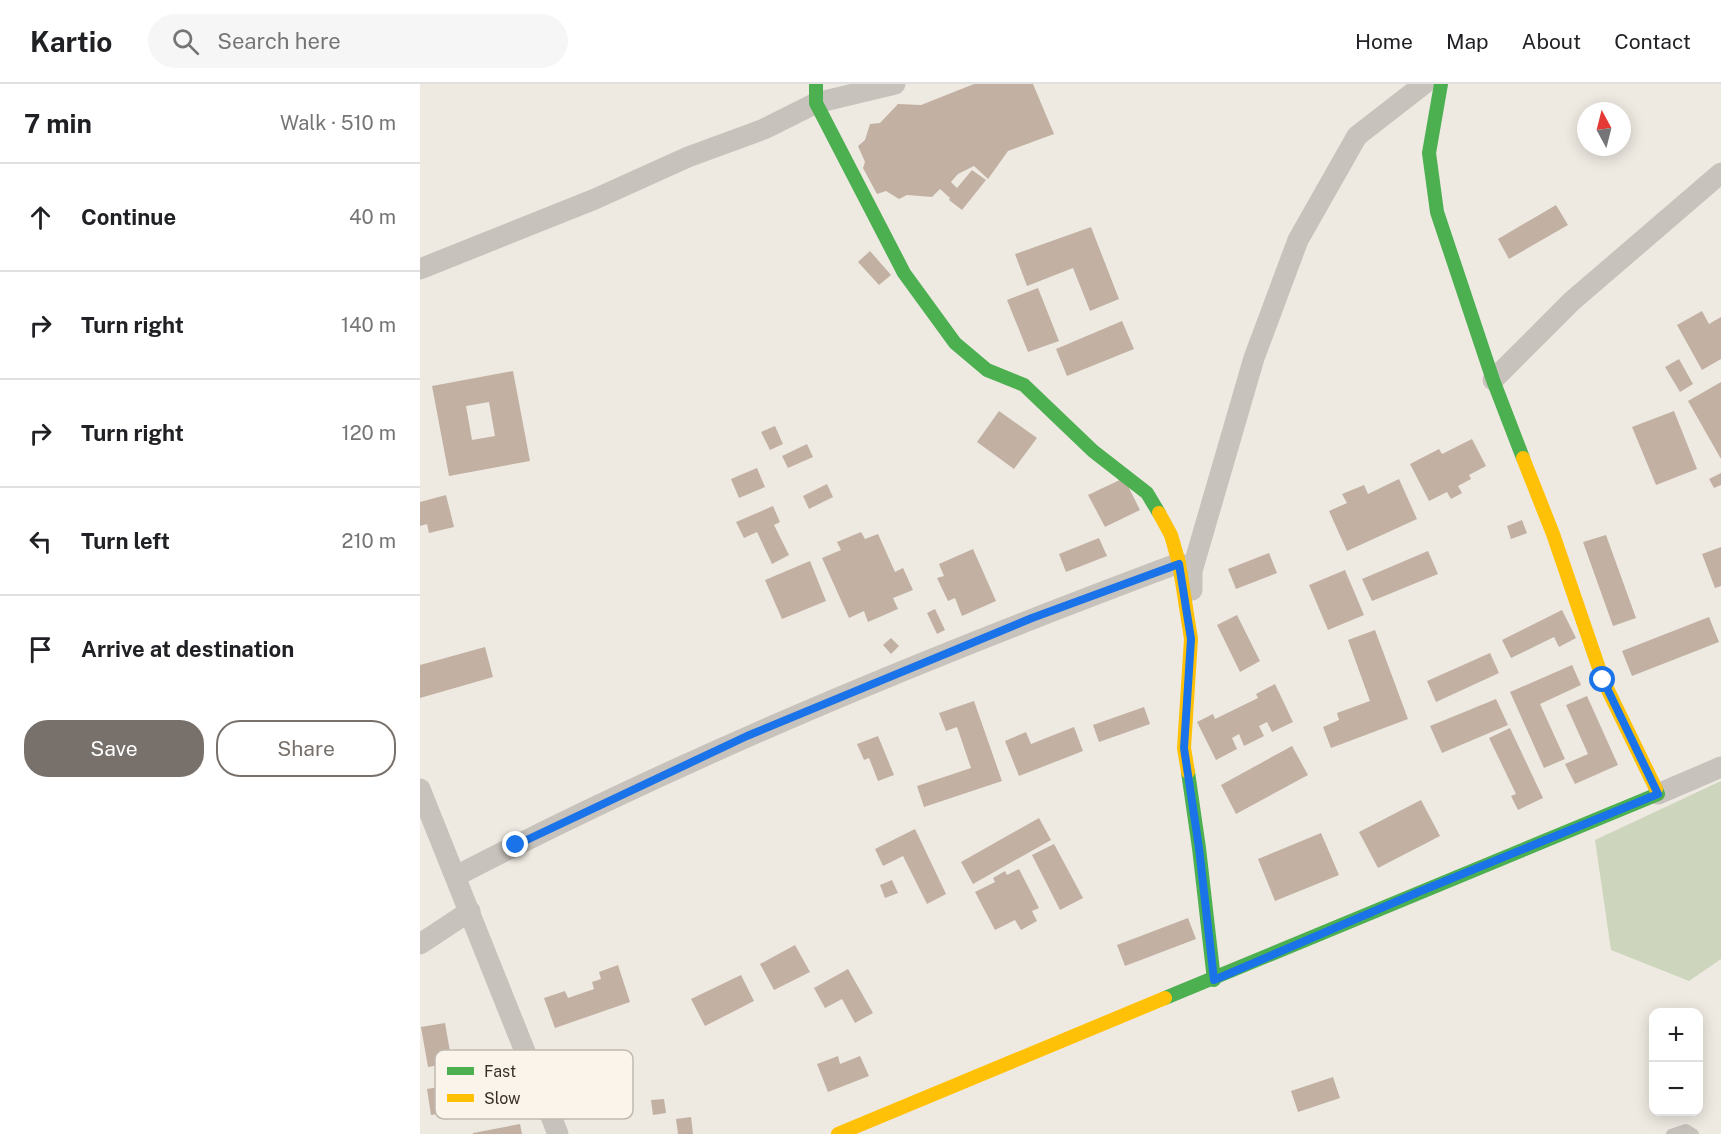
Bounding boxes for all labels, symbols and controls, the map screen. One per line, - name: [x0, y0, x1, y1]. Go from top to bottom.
- search box: [148, 14, 568, 68]
- text: Kartio: [30, 25, 112, 58]
- icon: search: [169, 25, 202, 58]
- text: Search here: [217, 28, 341, 54]
- text: Home: [1355, 29, 1413, 54]
- text: Map: [1446, 29, 1489, 54]
- text: About: [1522, 29, 1581, 54]
- text: Contact: [1614, 29, 1691, 54]
- north arrow: [1577, 102, 1631, 156]
- text: 7 min: [24, 108, 92, 139]
- text: Walk · 510 m: [280, 111, 396, 135]
- icon: ahead: [24, 201, 57, 234]
- text: Continue: [81, 204, 176, 230]
- text: 40 m: [349, 205, 396, 229]
- icon: right: [24, 309, 57, 342]
- text: Turn right: [81, 312, 184, 338]
- text: 140 m: [341, 313, 396, 337]
- icon: right: [24, 417, 57, 450]
- text: Turn right: [81, 420, 184, 446]
- text: 120 m: [342, 421, 396, 445]
- icon: left: [24, 525, 57, 558]
- text: Turn left: [81, 528, 170, 554]
- text: 210 m: [342, 529, 396, 553]
- icon: arrive: [24, 633, 57, 666]
- text: Arrive at destination: [81, 636, 294, 662]
- route start: [1589, 666, 1615, 692]
- button: Save: [24, 720, 204, 777]
- button: Share: [216, 720, 396, 777]
- route end: [502, 831, 528, 857]
- map controls: [1649, 1008, 1703, 1116]
- button: +: [1649, 1008, 1703, 1062]
- legend: [435, 1050, 633, 1119]
- text: Fast: [484, 1062, 516, 1081]
- button: −: [1649, 1062, 1703, 1116]
- text: Slow: [484, 1089, 521, 1108]

